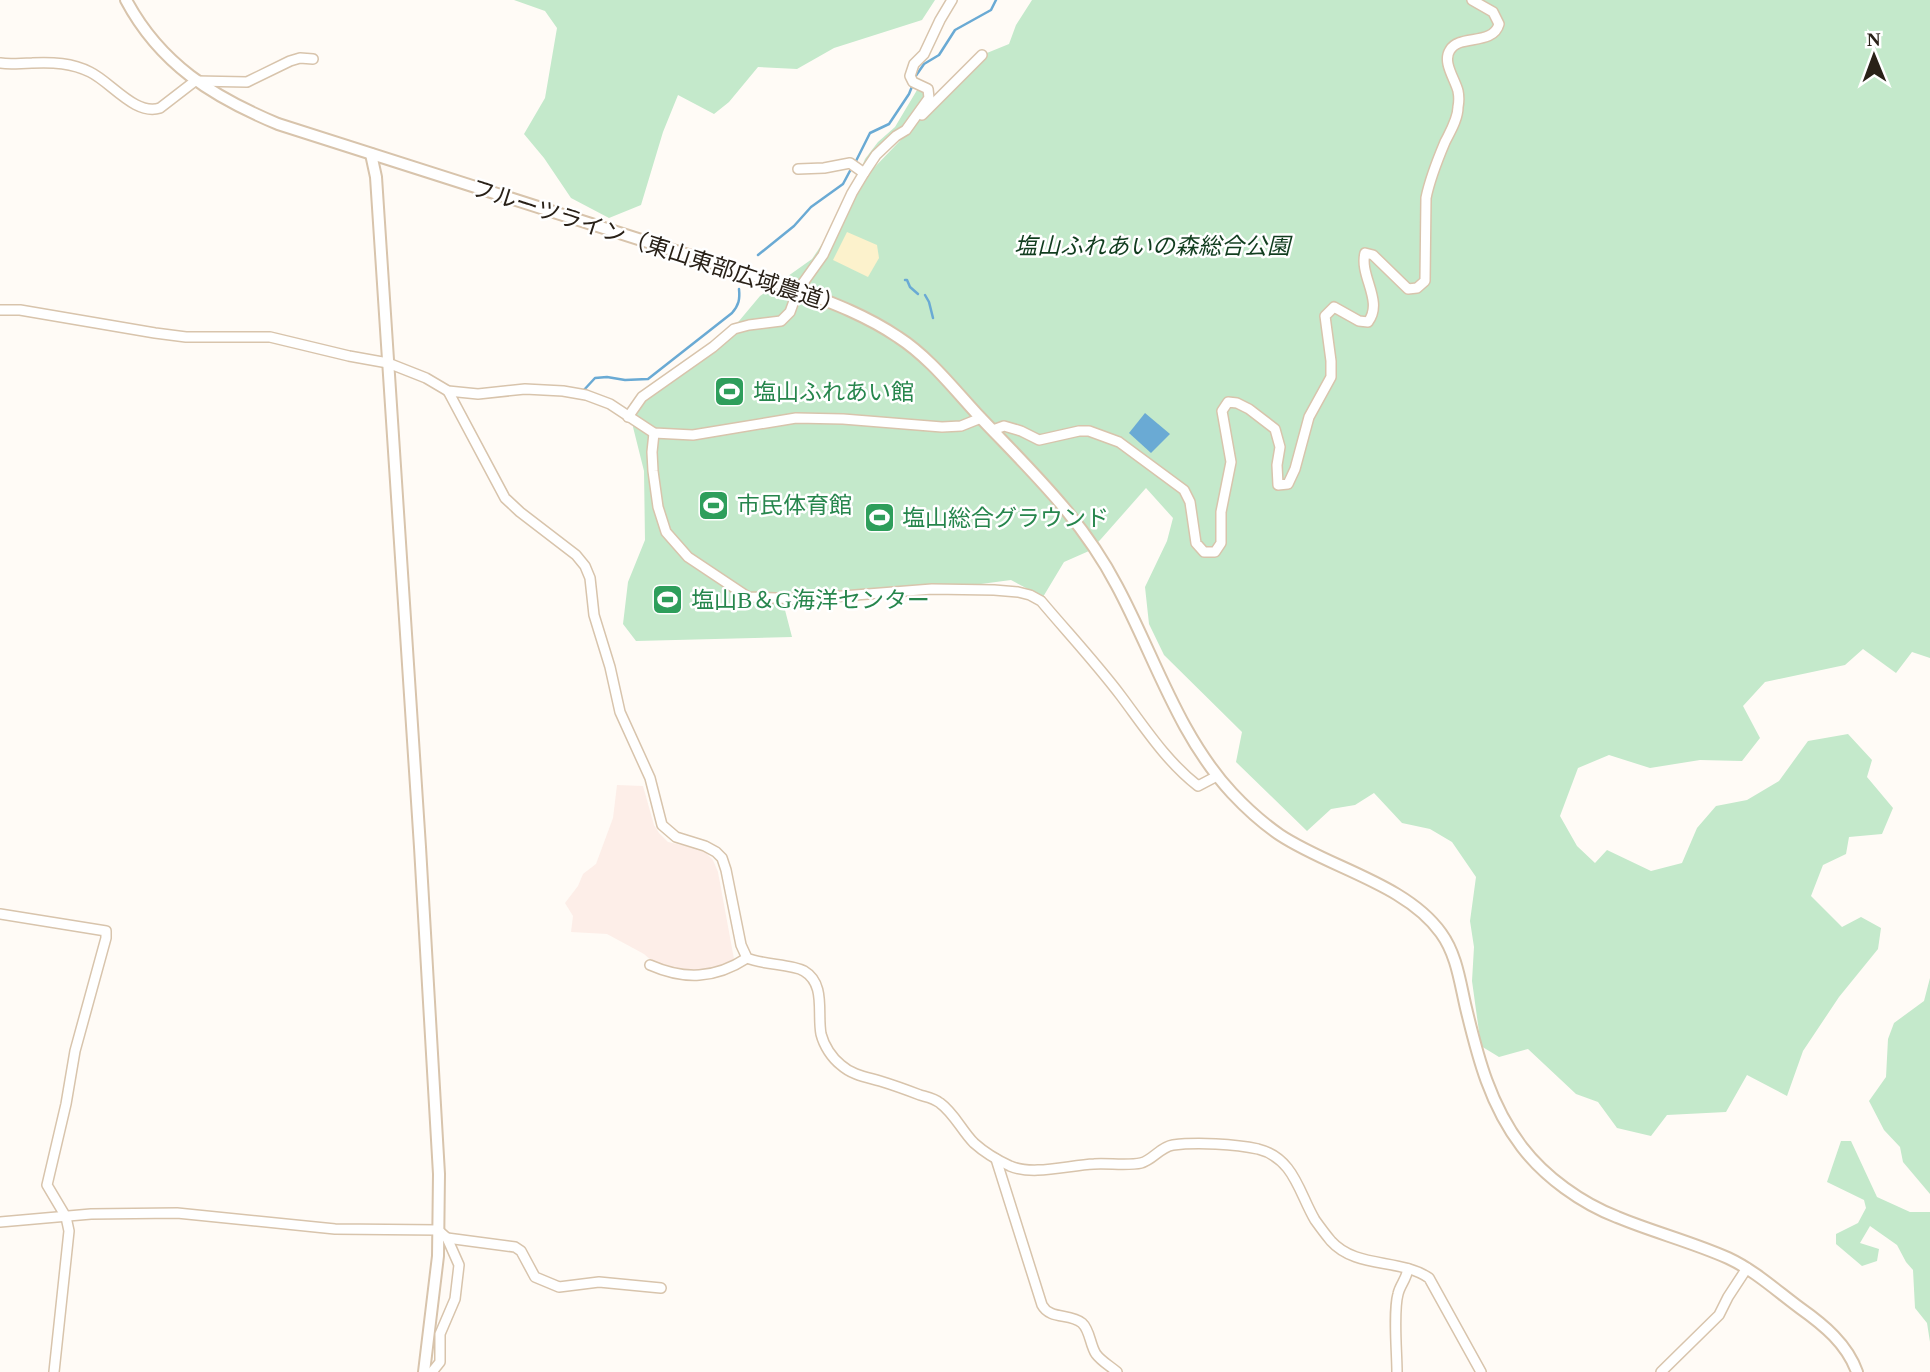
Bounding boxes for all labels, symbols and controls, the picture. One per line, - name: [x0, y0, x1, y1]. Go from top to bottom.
- north arrow: [1839, 21, 1909, 91]
- text: N: [1867, 29, 1881, 50]
- street label: フルーツライン（東山東部広域農道）: [468, 175, 847, 320]
- park label: 塩山ふれあいの森総合公園: [1014, 234, 1293, 259]
- sports icon: 塩山ふれあい館: [713, 375, 747, 409]
- place label: 塩山ふれあい館: [753, 380, 914, 405]
- sports icon: 市民体育館: [697, 488, 731, 522]
- place label: 市民体育館: [737, 493, 852, 518]
- sports icon: 塩山総合グラウンド: [862, 501, 896, 535]
- place label: 塩山総合グラウンド: [902, 506, 1109, 531]
- sports icon: 塩山B＆G海洋センター: [651, 583, 685, 617]
- place label: 塩山B＆G海洋センター: [691, 588, 930, 613]

